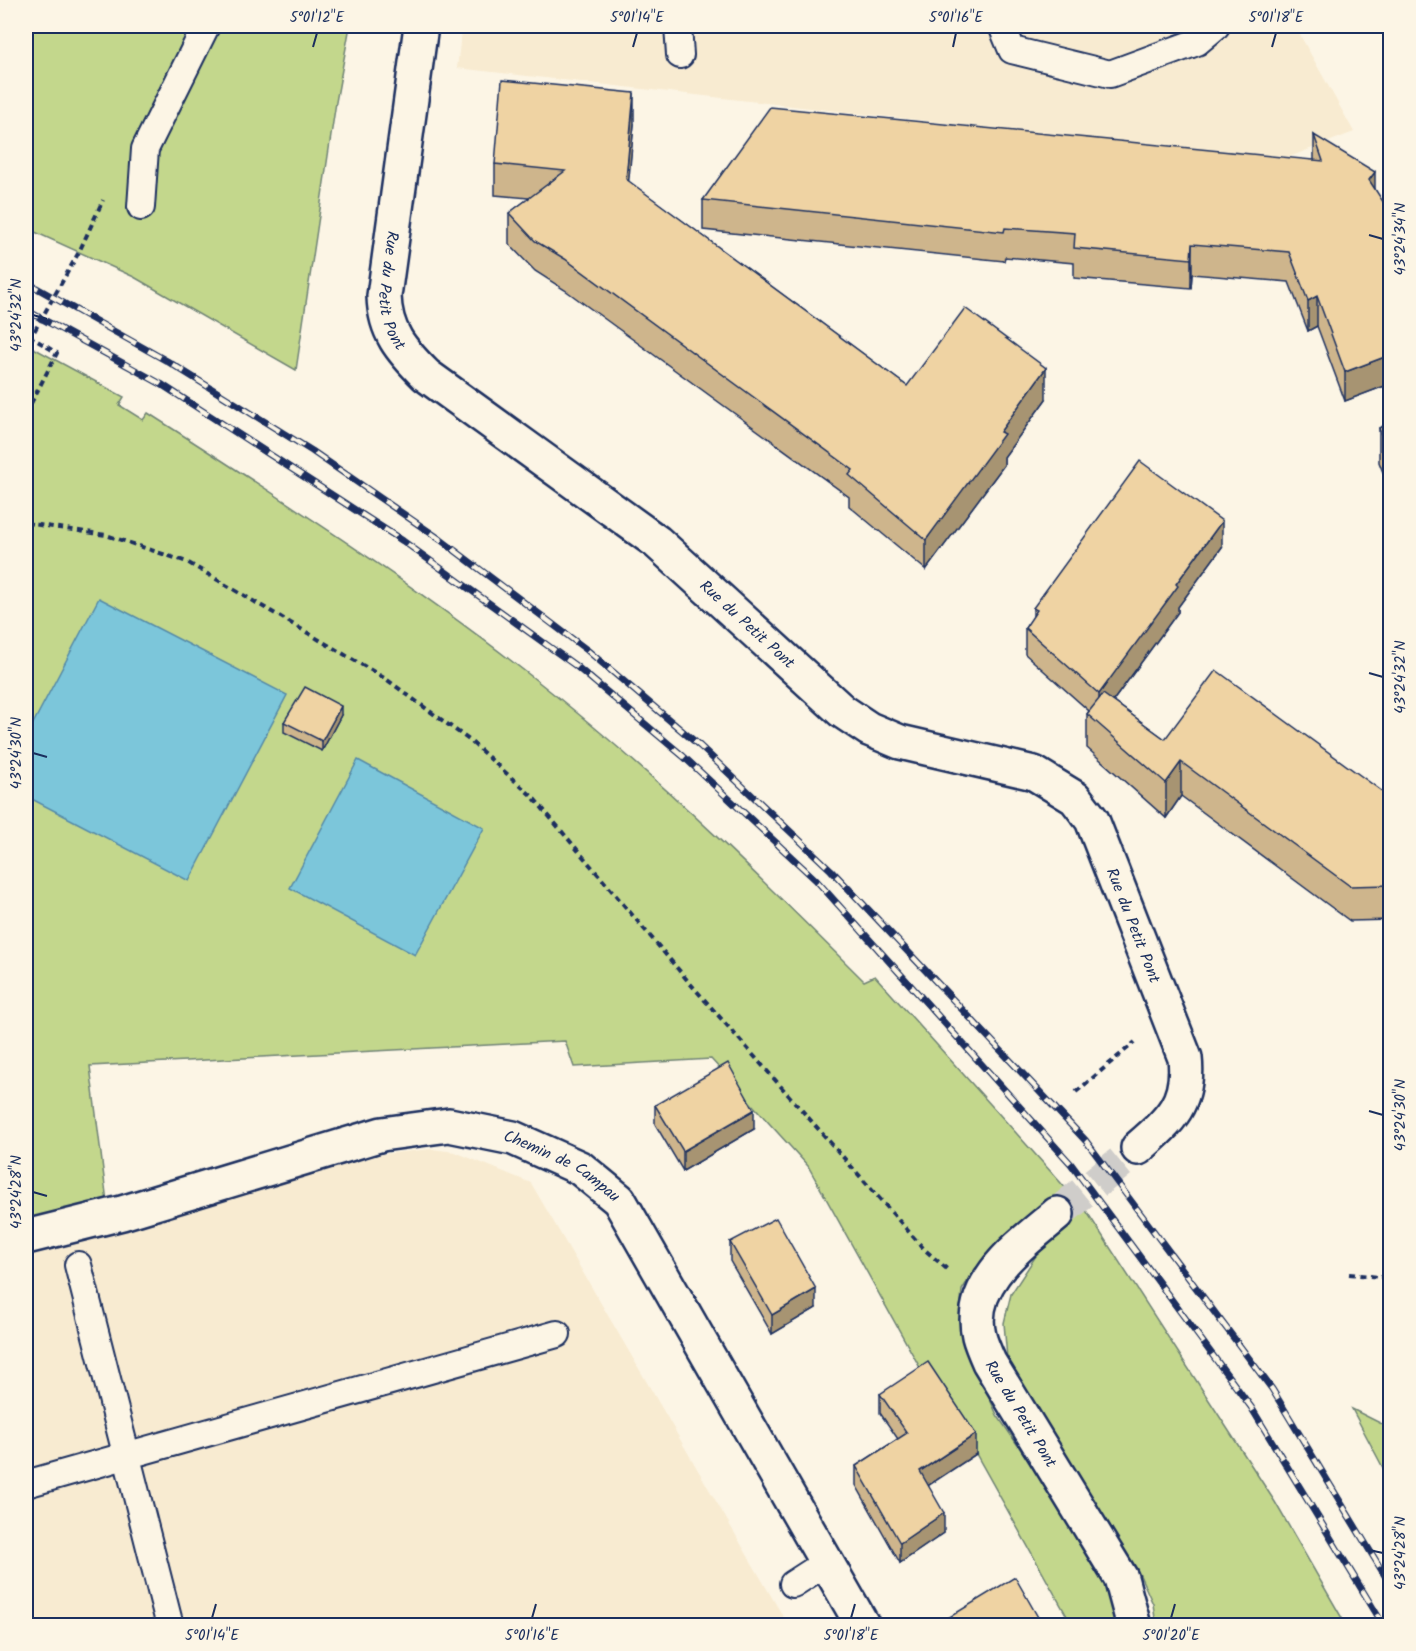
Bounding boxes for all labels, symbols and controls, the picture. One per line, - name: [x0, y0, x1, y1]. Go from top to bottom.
- text: 5°01'12"E: [290, 6, 346, 30]
- text: 5°01'14"E: [610, 6, 665, 30]
- text: 5°01'16"E: [929, 6, 984, 30]
- text: 5°01'18"E: [1248, 6, 1305, 30]
- text: 43°24'34"N: [1389, 202, 1413, 276]
- street label: Rue du Petit Pont: [371, 229, 413, 356]
- text: 43°24'32"N: [5, 278, 29, 352]
- street label: Rue du Petit Pont: [694, 574, 801, 675]
- text: 43°24'32"N: [1389, 640, 1413, 714]
- text: 43°24'30"N: [5, 717, 29, 789]
- street label: Rue du Petit Pont: [1099, 864, 1167, 988]
- text: 43°24'30"N: [1389, 1079, 1413, 1151]
- street label: Chemin de Campau: [501, 1124, 626, 1209]
- text: 43°24'28"N: [5, 1155, 29, 1229]
- street label: Rue du Petit Pont: [978, 1355, 1064, 1473]
- text: 43°24'28"N: [1389, 1516, 1413, 1590]
- text: 5°01'14"E: [185, 1624, 240, 1648]
- text: 5°01'16"E: [505, 1624, 560, 1648]
- text: 5°01'18"E: [823, 1624, 880, 1648]
- text: 5°01'20"E: [1142, 1624, 1201, 1648]

